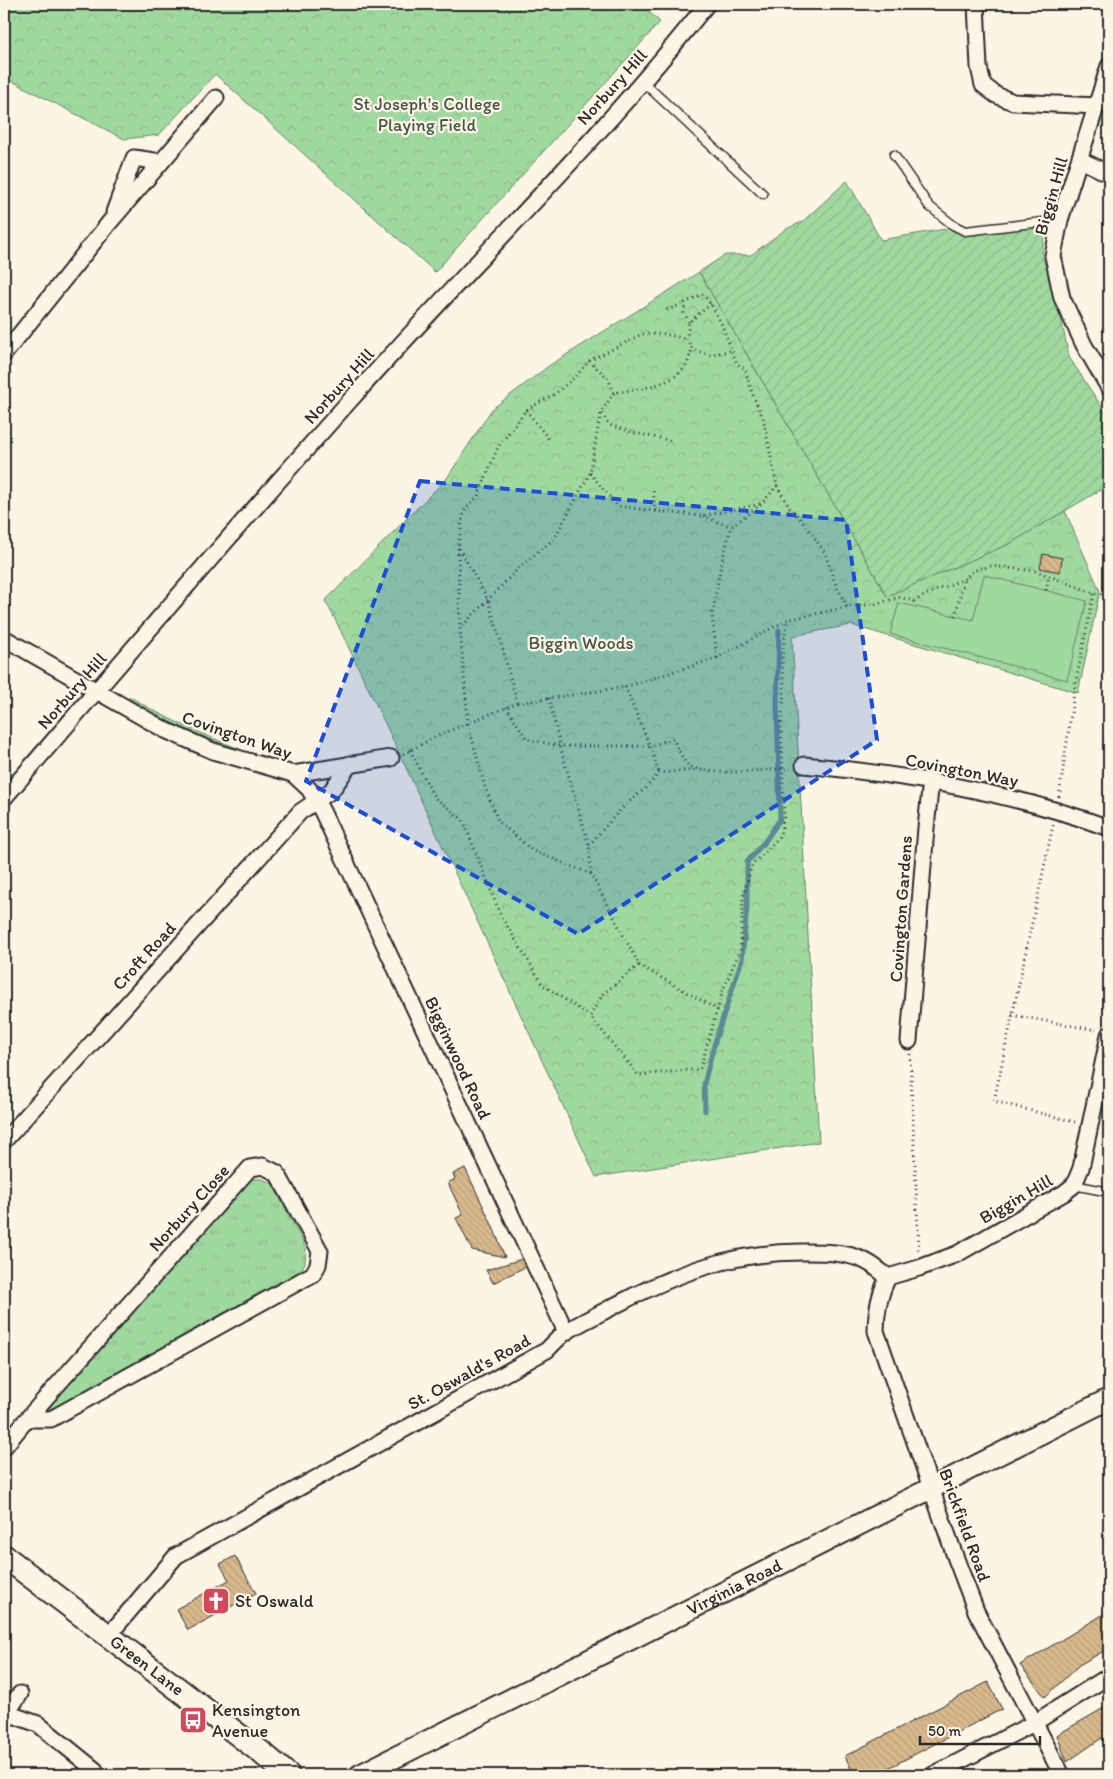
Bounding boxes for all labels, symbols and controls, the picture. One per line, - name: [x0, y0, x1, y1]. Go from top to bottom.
- street label: Norbury Hill: [572, 45, 652, 129]
- park label: St Joseph's College Playing Field: [354, 93, 501, 136]
- street label: Biggin Hill: [1029, 154, 1073, 238]
- street label: Norbury Hill: [299, 344, 379, 428]
- park label: Biggin Woods: [528, 632, 634, 654]
- street label: Norbury Hill: [33, 648, 111, 734]
- street label: Covington Way: [179, 706, 295, 764]
- street label: Covington Way: [904, 748, 1021, 792]
- street label: Covington Gardens: [885, 835, 917, 983]
- street label: Croft Road: [108, 917, 181, 995]
- street label: Bigginwood Road: [420, 993, 496, 1123]
- street label: Norbury Close: [144, 1160, 234, 1256]
- street label: Biggin Hill: [976, 1169, 1056, 1229]
- street label: St. Oswald's Road: [404, 1329, 534, 1415]
- street label: Brickfield Road: [934, 1465, 996, 1585]
- street label: Virginia Road: [683, 1554, 786, 1620]
- church icon: St Oswald: [201, 1586, 231, 1616]
- place label: St Oswald: [235, 1590, 314, 1612]
- street label: Green Lane: [106, 1630, 189, 1701]
- place label: Kensington Avenue: [212, 1699, 300, 1742]
- bus stop icon: Kensington Avenue: [178, 1705, 208, 1735]
- scale bar: [920, 1714, 1040, 1746]
- text: 50 m: [928, 1722, 961, 1740]

